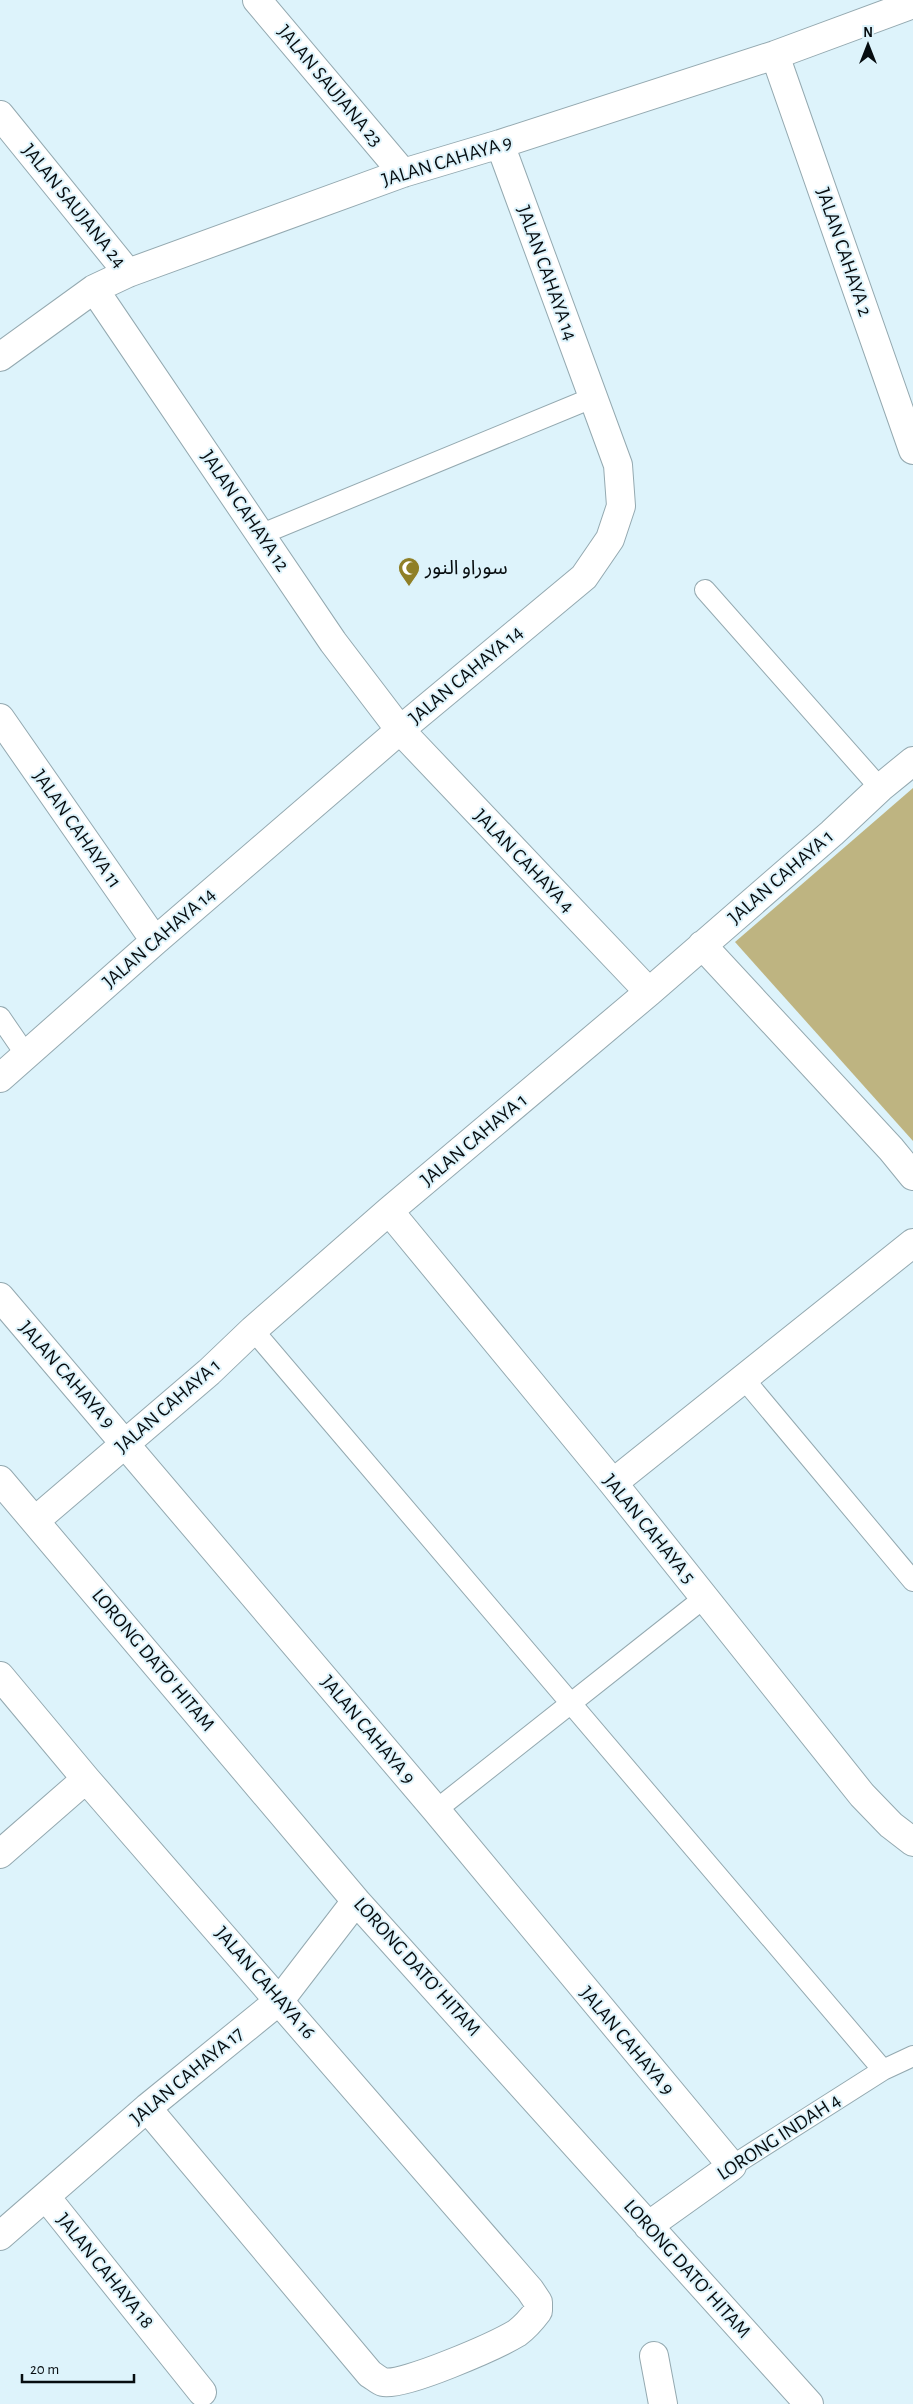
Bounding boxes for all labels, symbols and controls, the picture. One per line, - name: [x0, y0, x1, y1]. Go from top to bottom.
- north arrow: [843, 20, 893, 70]
- street label: JALAN SAUJANA 23: [274, 22, 386, 150]
- text: N: [863, 26, 873, 40]
- street label: JALAN CAHAYA 9: [380, 132, 514, 190]
- street label: JALAN SAUJANA 24: [18, 140, 130, 272]
- street label: JALAN CAHAYA 2: [813, 185, 875, 319]
- street label: JALAN CAHAYA 14: [513, 203, 581, 343]
- street label: JALAN CAHAYA 12: [197, 447, 293, 575]
- mosque icon: سوراو النور: [397, 556, 421, 587]
- place label: سوراو النور: [424, 558, 508, 579]
- street label: JALAN CAHAYA 14: [405, 622, 527, 728]
- street label: JALAN CAHAYA 11: [29, 766, 125, 892]
- street label: JALAN CAHAYA 4: [470, 806, 578, 916]
- street label: JALAN CAHAYA 1: [725, 826, 837, 928]
- street label: JALAN CAHAYA 14: [99, 884, 219, 992]
- street label: JALAN CAHAYA 1: [417, 1090, 531, 1190]
- street label: JALAN CAHAYA 9: [15, 1318, 119, 1432]
- street label: JALAN CAHAYA 1: [112, 1355, 224, 1457]
- street label: JALAN CAHAYA 5: [599, 1471, 699, 1587]
- street label: LORONG DATO' HITAM: [88, 1585, 218, 1735]
- street label: JALAN CAHAYA 9: [317, 1672, 419, 1788]
- street label: LORONG DATO' HITAM: [350, 1894, 484, 2040]
- street label: JALAN CAHAYA 16: [211, 1923, 319, 2043]
- street label: JALAN CAHAYA 9: [576, 1983, 678, 2099]
- street label: JALAN CAHAYA 17: [127, 2023, 247, 2129]
- street label: LORONG INDAH 4: [714, 2090, 844, 2184]
- street label: LORONG DATO' HITAM: [620, 2196, 754, 2342]
- street label: JALAN CAHAYA 18: [53, 2210, 157, 2332]
- scale bar: [22, 2352, 135, 2384]
- text: 20 m: [30, 2362, 59, 2377]

